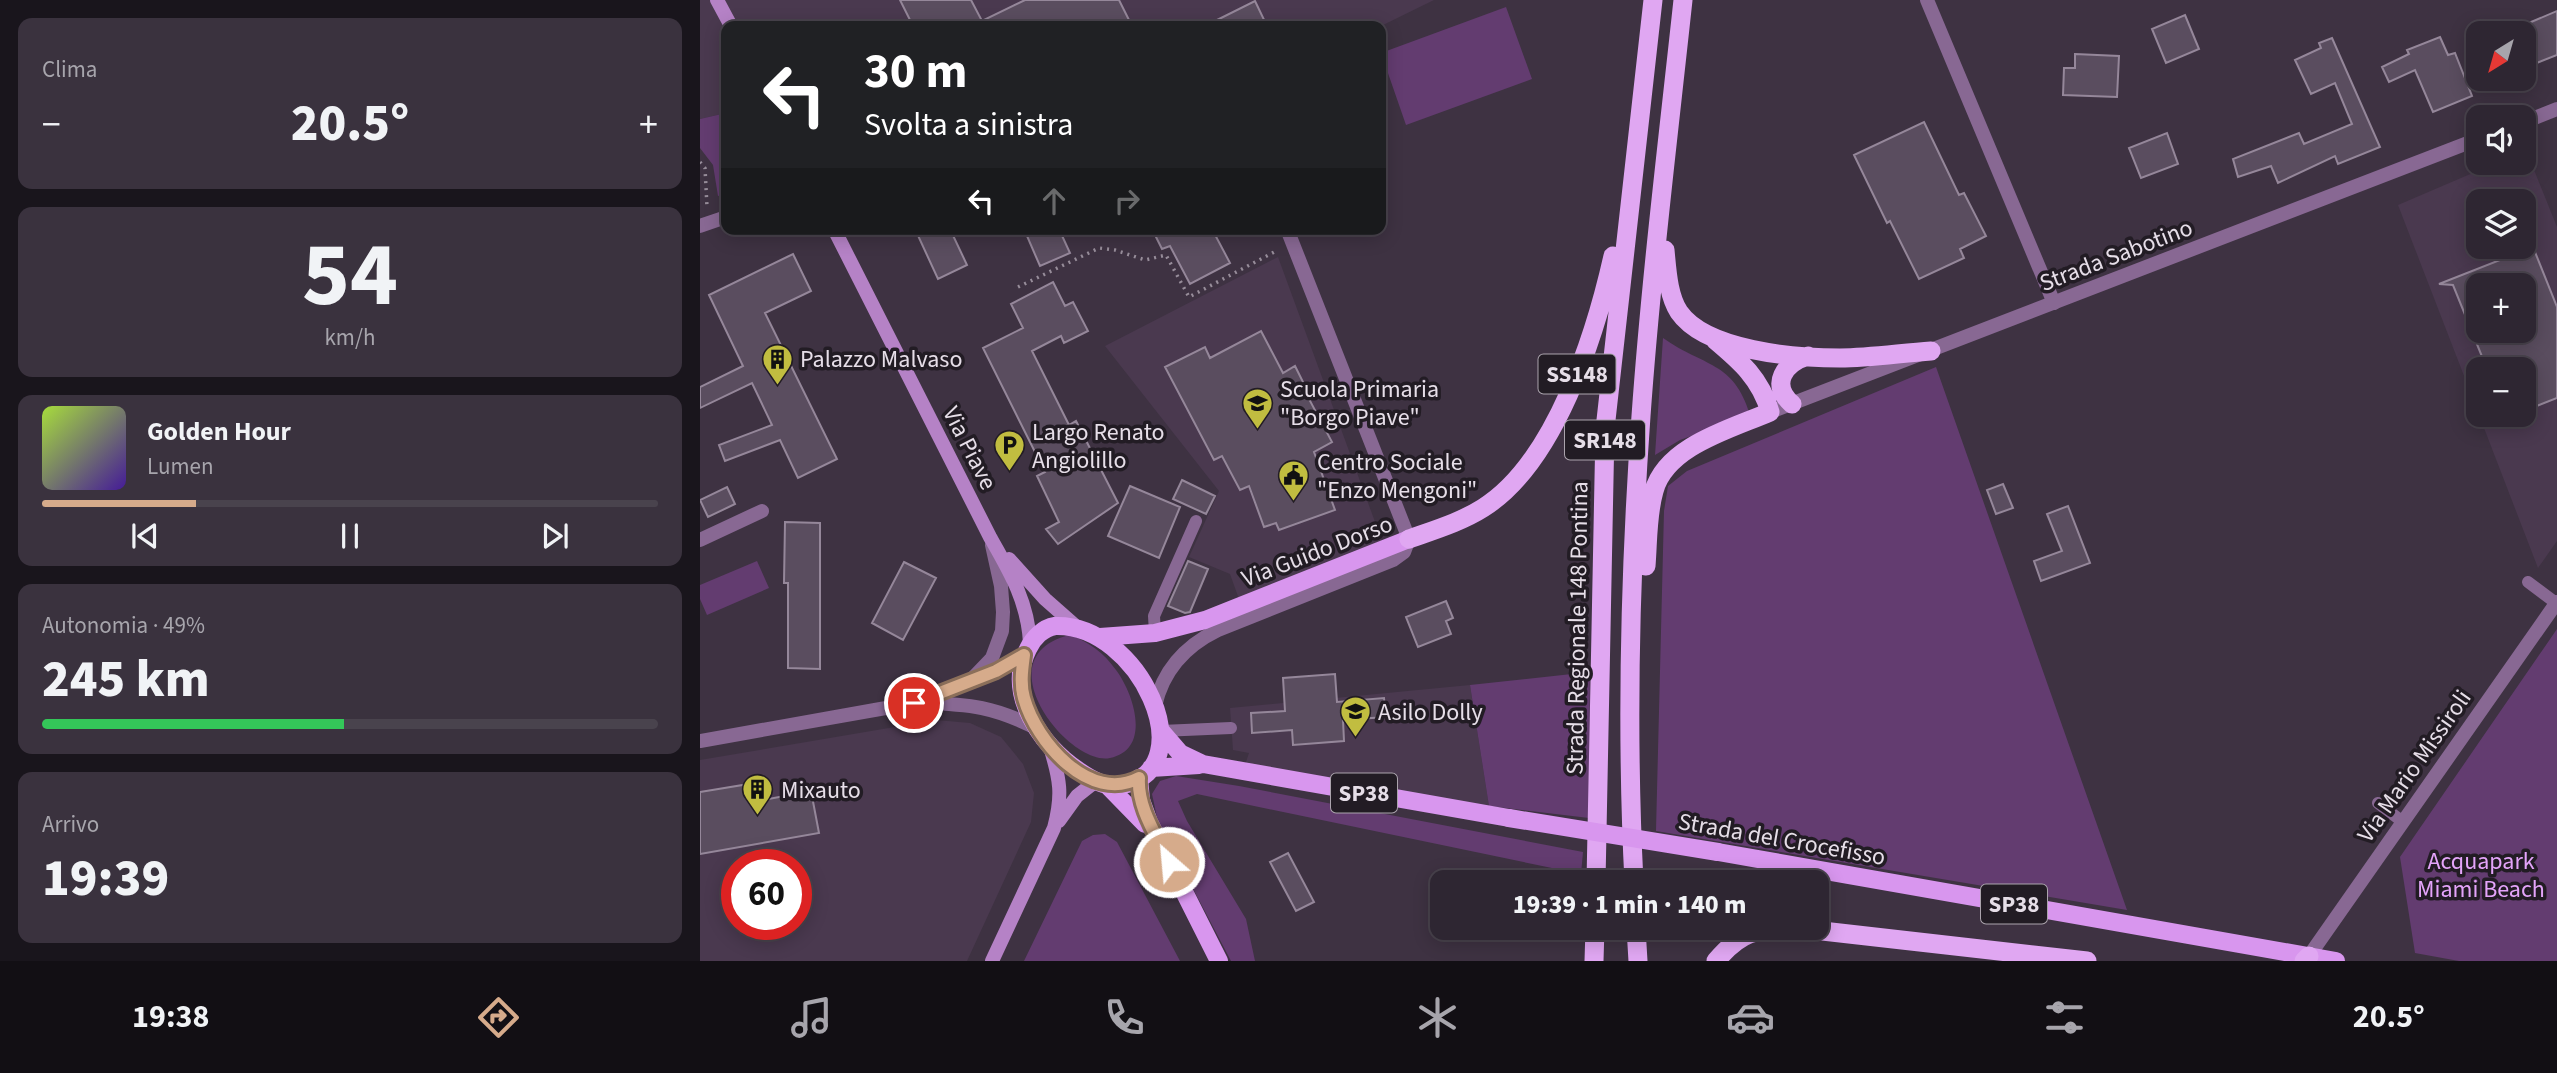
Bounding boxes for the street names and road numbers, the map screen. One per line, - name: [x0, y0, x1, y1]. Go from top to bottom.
- street label: Strada Sabotino: [2035, 210, 2198, 301]
- road number: SS148: [1538, 354, 1616, 394]
- street label: Via Piave: [934, 400, 1006, 496]
- road number: SR148: [1565, 420, 1645, 460]
- street label: Strada Regionale 148 Pontina: [1557, 481, 1598, 775]
- street label: Via Guido Dorso: [1237, 507, 1398, 596]
- street label: Via Mario Missiroli: [2349, 683, 2480, 850]
- road number: SP38: [1331, 774, 1397, 813]
- street label: Strada del Crocefisso: [1676, 804, 1888, 875]
- road number: SP38: [1981, 884, 2047, 923]

